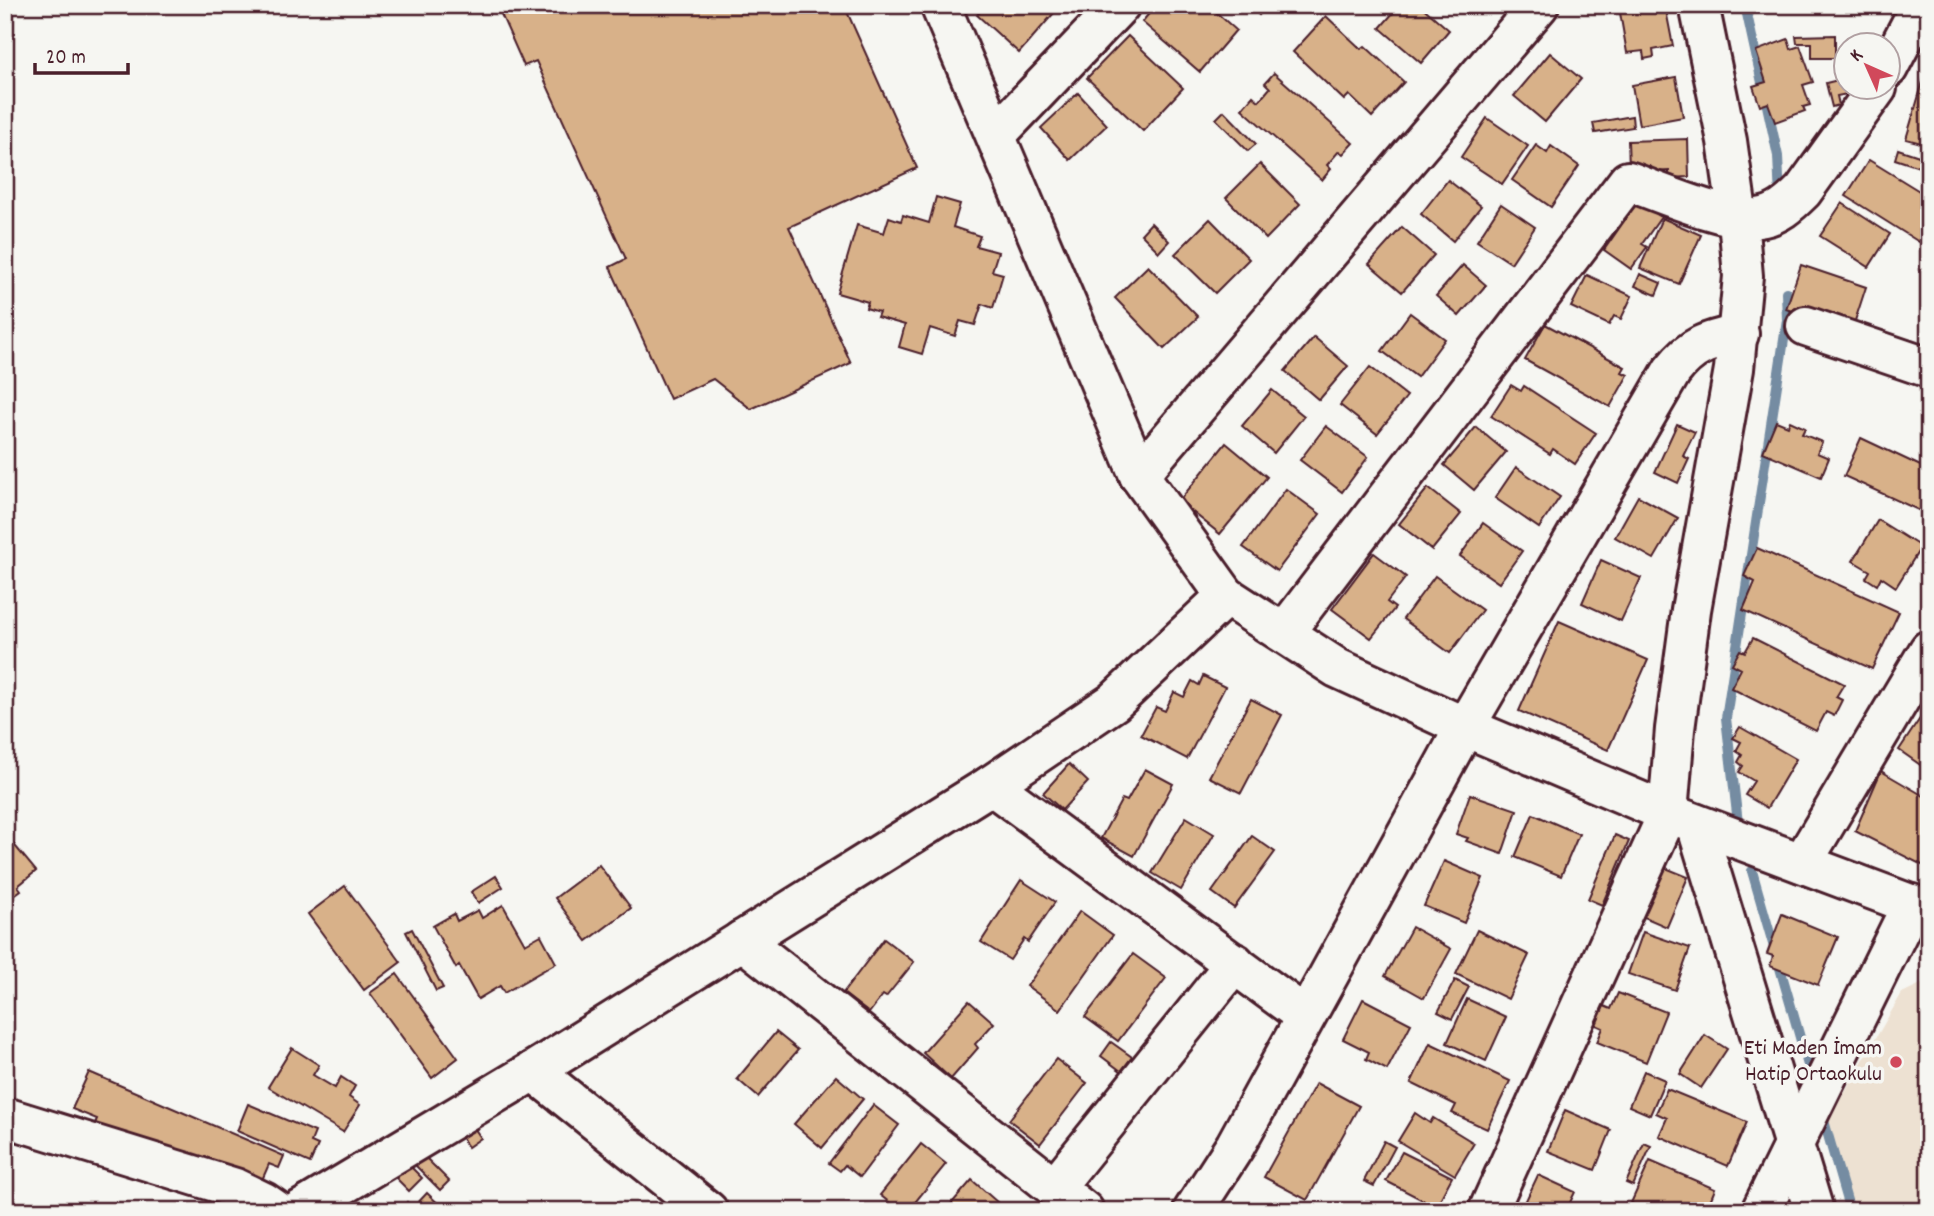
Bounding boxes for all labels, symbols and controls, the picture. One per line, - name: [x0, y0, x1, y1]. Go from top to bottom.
- scale bar: [35, 32, 128, 76]
- north arrow: [1832, 32, 1902, 102]
- text: 20 m: [46, 44, 86, 74]
- text: K: [1845, 44, 1870, 69]
- place label: Eti Maden İmam Hatip Ortaokulu: [1744, 1033, 1882, 1092]
- marker: Eti Maden İmam Hatip Ortaokulu: [1888, 1054, 1904, 1070]

